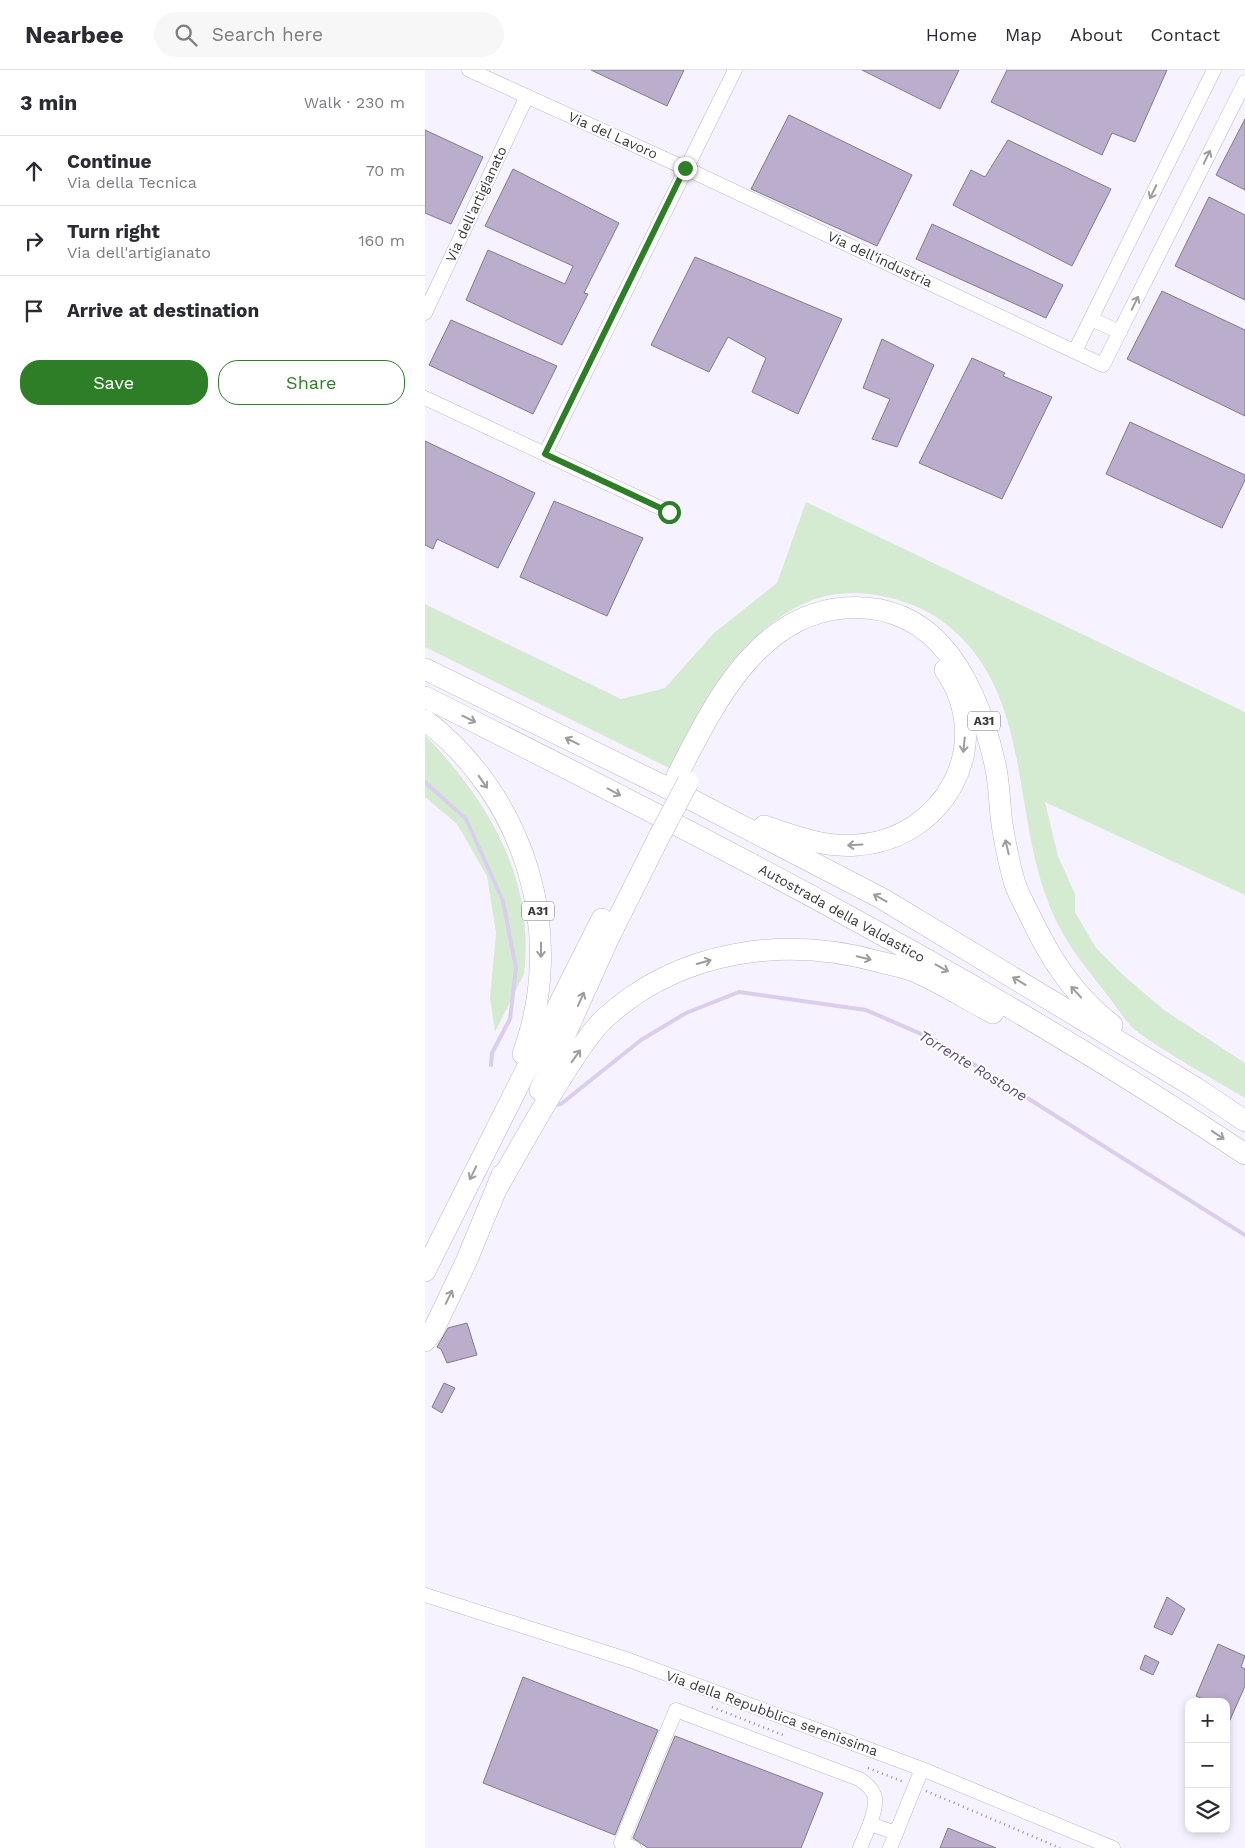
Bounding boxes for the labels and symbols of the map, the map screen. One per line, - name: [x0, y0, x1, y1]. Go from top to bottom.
- street label: Via del Lavoro: [566, 108, 660, 162]
- street label: Via dell'artigianato: [442, 144, 510, 264]
- one-way arrow: [1203, 150, 1213, 165]
- route end: [674, 157, 697, 180]
- one-way arrow: [1148, 184, 1158, 199]
- street label: Via dell'industria: [825, 228, 935, 290]
- one-way arrow: [1130, 295, 1140, 310]
- route start: [658, 501, 681, 524]
- road number: A31: [968, 711, 1000, 730]
- one-way arrow: [461, 714, 476, 724]
- one-way arrow: [565, 736, 580, 745]
- one-way arrow: [959, 736, 969, 752]
- one-way arrow: [478, 775, 488, 789]
- one-way arrow: [606, 788, 621, 797]
- one-way arrow: [1002, 839, 1011, 855]
- one-way arrow: [847, 840, 863, 849]
- street label: Autostrada della Valdastico: [756, 861, 928, 965]
- one-way arrow: [873, 893, 888, 902]
- road number: A31: [522, 901, 554, 920]
- one-way arrow: [536, 941, 546, 957]
- one-way arrow: [856, 954, 872, 963]
- one-way arrow: [696, 957, 712, 967]
- one-way arrow: [934, 964, 949, 973]
- one-way arrow: [1013, 976, 1027, 986]
- one-way arrow: [1071, 985, 1082, 998]
- one-way arrow: [577, 992, 587, 1007]
- water label: Torrente Rostone: [916, 1027, 1030, 1105]
- one-way arrow: [571, 1049, 581, 1063]
- one-way arrow: [1210, 1130, 1224, 1140]
- one-way arrow: [468, 1165, 477, 1180]
- one-way arrow: [445, 1289, 455, 1304]
- street label: Via della Repubblica serenissima: [664, 1667, 880, 1759]

